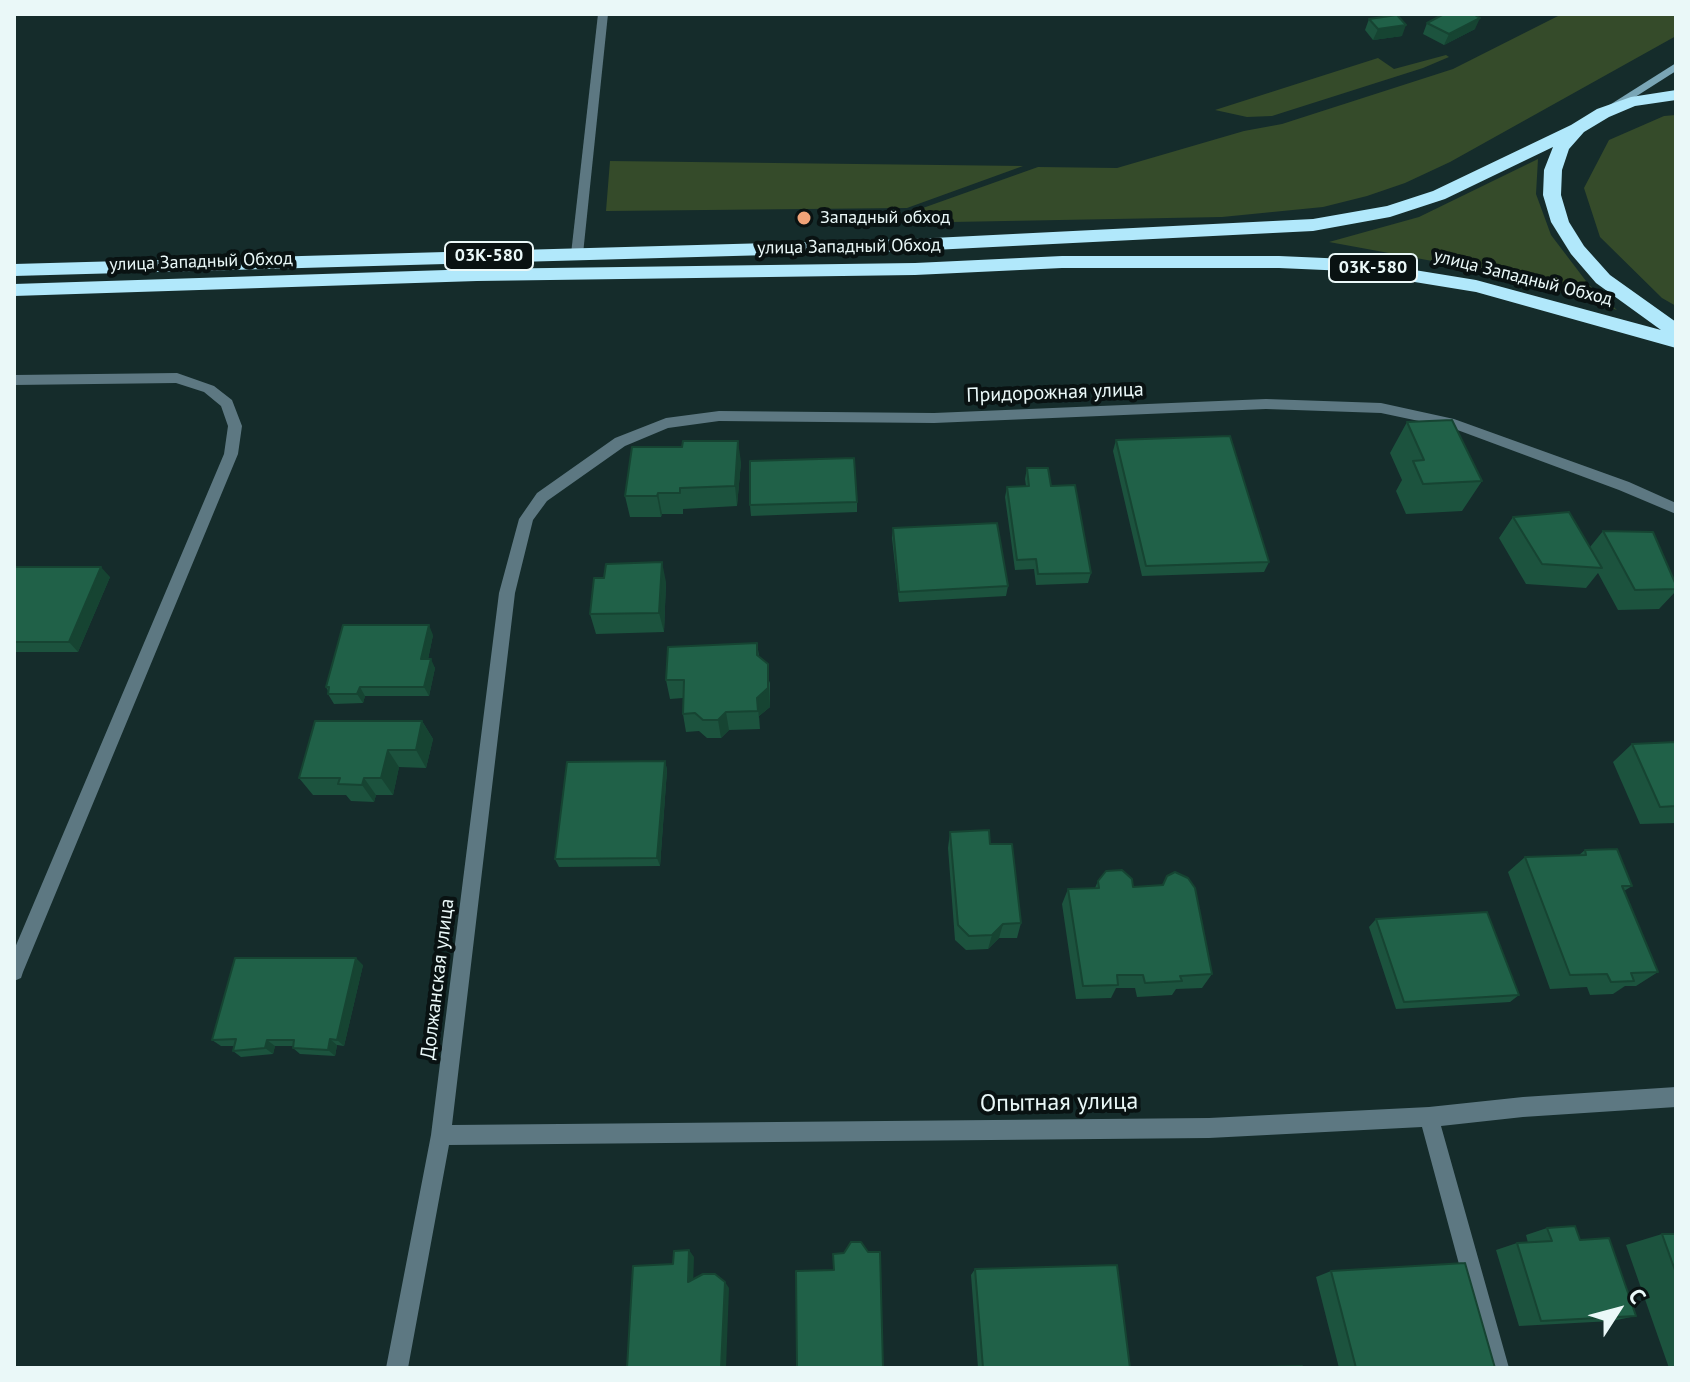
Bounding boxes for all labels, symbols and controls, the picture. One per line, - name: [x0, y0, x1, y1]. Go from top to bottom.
- place label: Западный обход: [820, 207, 950, 229]
- marker: Западный обход: [795, 209, 813, 227]
- street label: улица Западный Обход: [757, 235, 941, 259]
- road number: 03К-580: [445, 242, 533, 270]
- street label: улица Западный Обход: [1431, 245, 1615, 311]
- street label: улица Западный Обход: [109, 248, 293, 276]
- road number: 03К-580: [1329, 254, 1417, 282]
- street label: Придорожная улица: [966, 378, 1144, 408]
- street label: Должанская улица: [416, 897, 460, 1061]
- street label: Опытная улица: [980, 1087, 1138, 1119]
- north arrow: [1578, 1270, 1658, 1350]
- text: С: [1622, 1283, 1652, 1309]

